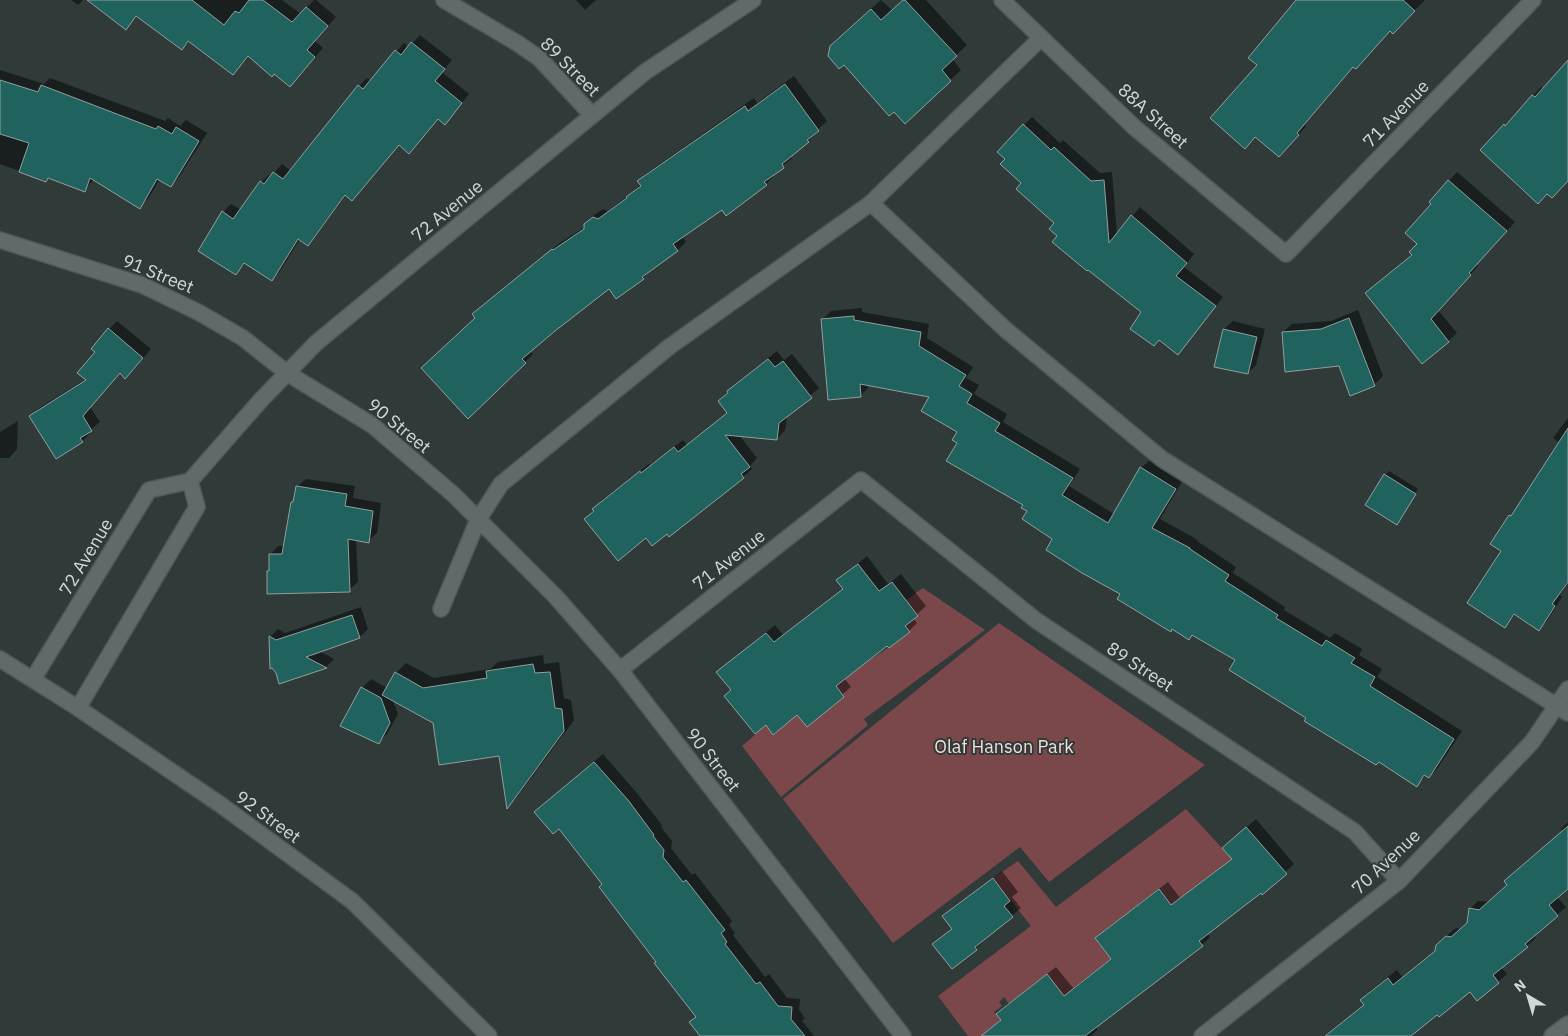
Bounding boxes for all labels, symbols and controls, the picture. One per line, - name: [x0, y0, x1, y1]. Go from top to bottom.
- street label: 89 Street: [536, 32, 605, 101]
- street label: 71 Avenue: [1358, 75, 1434, 153]
- street label: 88A Street: [1113, 78, 1193, 153]
- street label: 72 Avenue: [406, 175, 487, 247]
- street label: 91 Street: [119, 249, 197, 298]
- street label: 90 Street: [363, 393, 436, 458]
- street label: 72 Avenue: [54, 514, 118, 600]
- street label: 71 Avenue: [688, 524, 770, 595]
- street label: 89 Street: [1102, 636, 1178, 697]
- street label: 90 Street: [681, 723, 746, 796]
- park label: Olaf Hanson Park: [934, 735, 1074, 758]
- street label: 92 Street: [231, 785, 305, 848]
- street label: 70 Avenue: [1346, 824, 1425, 899]
- north arrow: [1503, 971, 1553, 1021]
- text: N: [1510, 976, 1530, 996]

